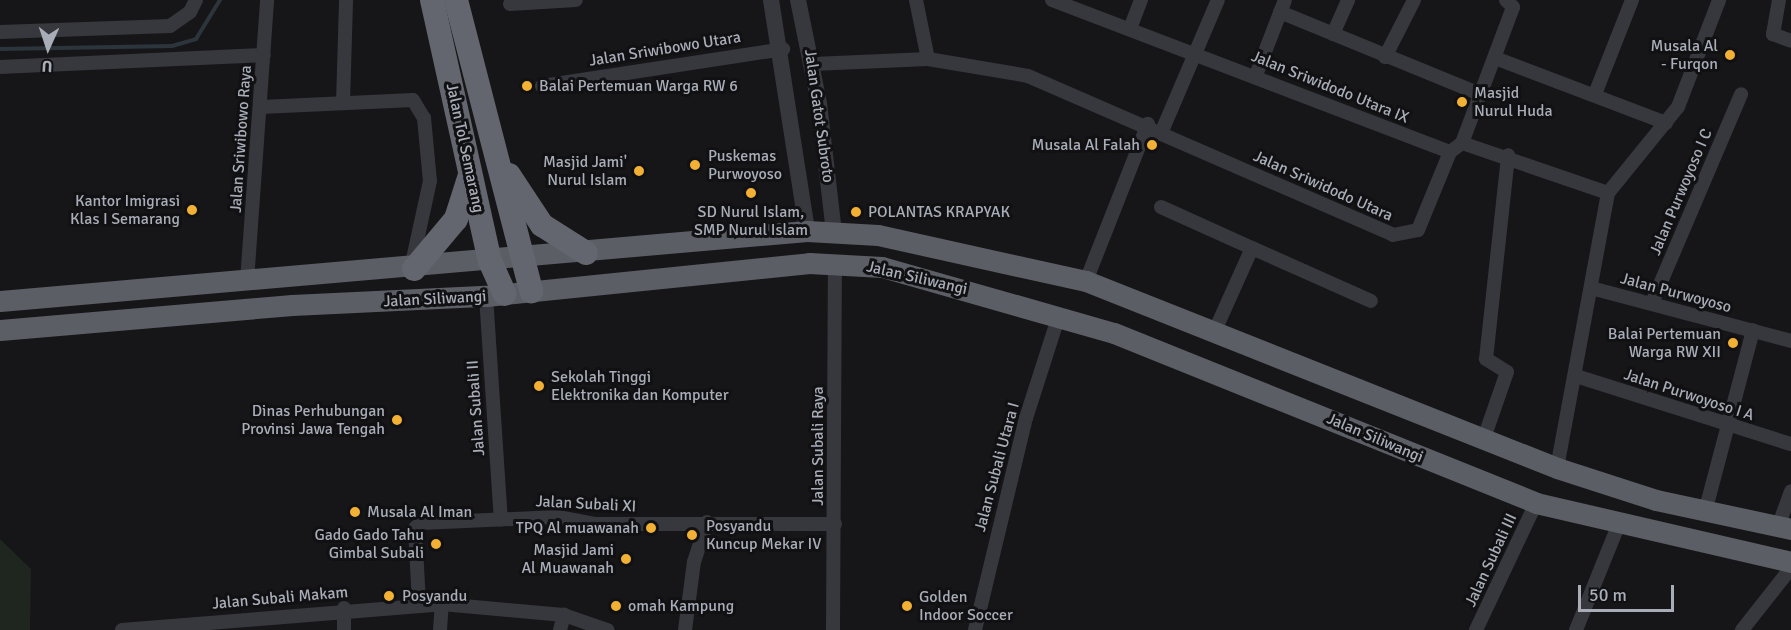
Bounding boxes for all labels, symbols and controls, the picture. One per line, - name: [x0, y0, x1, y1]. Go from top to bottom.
- north arrow: [18, 18, 78, 78]
- street label: Jalan Sriwibowo Utara: [588, 28, 742, 70]
- place label: Musala Al - Furqon: [1651, 36, 1718, 74]
- street label: Jalan Sriwidodo Utara IX: [1248, 47, 1412, 127]
- street label: Jalan Gatot Subroto: [800, 48, 838, 184]
- marker: Musala Al - Furqon: [1723, 48, 1737, 62]
- text: U: [41, 56, 53, 76]
- street label: Jalan Sriwibowo Raya: [226, 65, 256, 213]
- place label: Balai Pertemuan Warga RW 6: [539, 76, 738, 96]
- marker: Balai Pertemuan Warga RW 6: [520, 79, 534, 93]
- street label: Jalan Tol Semarang: [442, 82, 488, 214]
- place label: Masjid Nurul Huda: [1474, 83, 1553, 121]
- marker: Masjid Nurul Huda: [1455, 95, 1469, 109]
- street label: Jalan Purwoyoso I C: [1646, 126, 1716, 258]
- place label: Musala Al Falah: [1032, 135, 1140, 155]
- marker: Musala Al Falah: [1145, 138, 1159, 152]
- place label: Puskemas Purwoyoso: [708, 146, 782, 184]
- street label: Jalan Sriwidodo Utara: [1250, 147, 1396, 225]
- place label: Masjid Jami' Nurul Islam: [543, 152, 627, 190]
- marker: Puskemas Purwoyoso: [686, 156, 704, 174]
- marker: Masjid Jami' Nurul Islam: [632, 164, 646, 178]
- marker: SD Nurul Islam, SMP Nurul Islam: [744, 186, 758, 200]
- place label: Kantor Imigrasi Klas I Semarang: [70, 191, 180, 229]
- place label: SD Nurul Islam, SMP Nurul Islam: [694, 202, 808, 240]
- place label: POLANTAS KRAPYAK: [868, 202, 1010, 222]
- marker: Kantor Imigrasi Klas I Semarang: [185, 203, 199, 217]
- marker: POLANTAS KRAPYAK: [849, 205, 863, 219]
- street label: Jalan Siliwangi: [865, 257, 969, 299]
- street label: Jalan Purwoyoso: [1618, 269, 1734, 317]
- street label: Jalan Siliwangi: [383, 287, 487, 311]
- place label: Balai Pertemuan Warga RW XII: [1608, 324, 1721, 362]
- marker: Balai Pertemuan Warga RW XII: [1726, 336, 1740, 350]
- street label: Jalan Subali II: [463, 359, 489, 457]
- street label: Jalan Purwoyoso I A: [1622, 365, 1756, 425]
- place label: Sekolah Tinggi Elektronika dan Komputer: [551, 367, 729, 405]
- marker: Sekolah Tinggi Elektronika dan Komputer: [532, 379, 546, 393]
- street label: Jalan Subali Raya: [808, 386, 828, 506]
- street label: Jalan Subali Utara I: [970, 400, 1024, 534]
- place label: Dinas Perhubungan Provinsi Jawa Tengah: [241, 401, 385, 439]
- street label: Jalan Siliwangi: [1324, 409, 1426, 467]
- marker: Dinas Perhubungan Provinsi Jawa Tengah: [390, 413, 404, 427]
- street label: Jalan Subali XI: [535, 492, 637, 516]
- place label: Musala Al Iman: [367, 502, 472, 522]
- marker: Musala Al Iman: [348, 505, 362, 519]
- street label: Jalan Subali III: [1461, 510, 1521, 610]
- place label: Posyandu Kuncup Mekar IV: [706, 516, 821, 554]
- place label: TPQ Al muawanah: [516, 518, 639, 538]
- marker: TPQ Al muawanah: [644, 521, 658, 535]
- place label: Gado Gado Tahu Gimbal Subali: [314, 525, 424, 563]
- marker: Posyandu Kuncup Mekar IV: [683, 526, 701, 544]
- marker: Gado Gado Tahu Gimbal Subali: [429, 537, 443, 551]
- place label: Masjid Jami Al Muawanah: [521, 540, 614, 578]
- marker: Masjid Jami Al Muawanah: [619, 552, 633, 566]
- scale bar: [1581, 573, 1677, 611]
- street label: Jalan Subali Makam: [211, 582, 349, 614]
- text: 50 m: [1589, 584, 1627, 606]
- place label: Posyandu: [402, 586, 467, 606]
- marker: Posyandu: [380, 587, 398, 605]
- place label: Golden Indoor Soccer: [919, 587, 1013, 625]
- place label: omah Kampung: [628, 596, 734, 616]
- marker: omah Kampung: [609, 599, 623, 613]
- marker: Golden Indoor Soccer: [900, 599, 914, 613]

